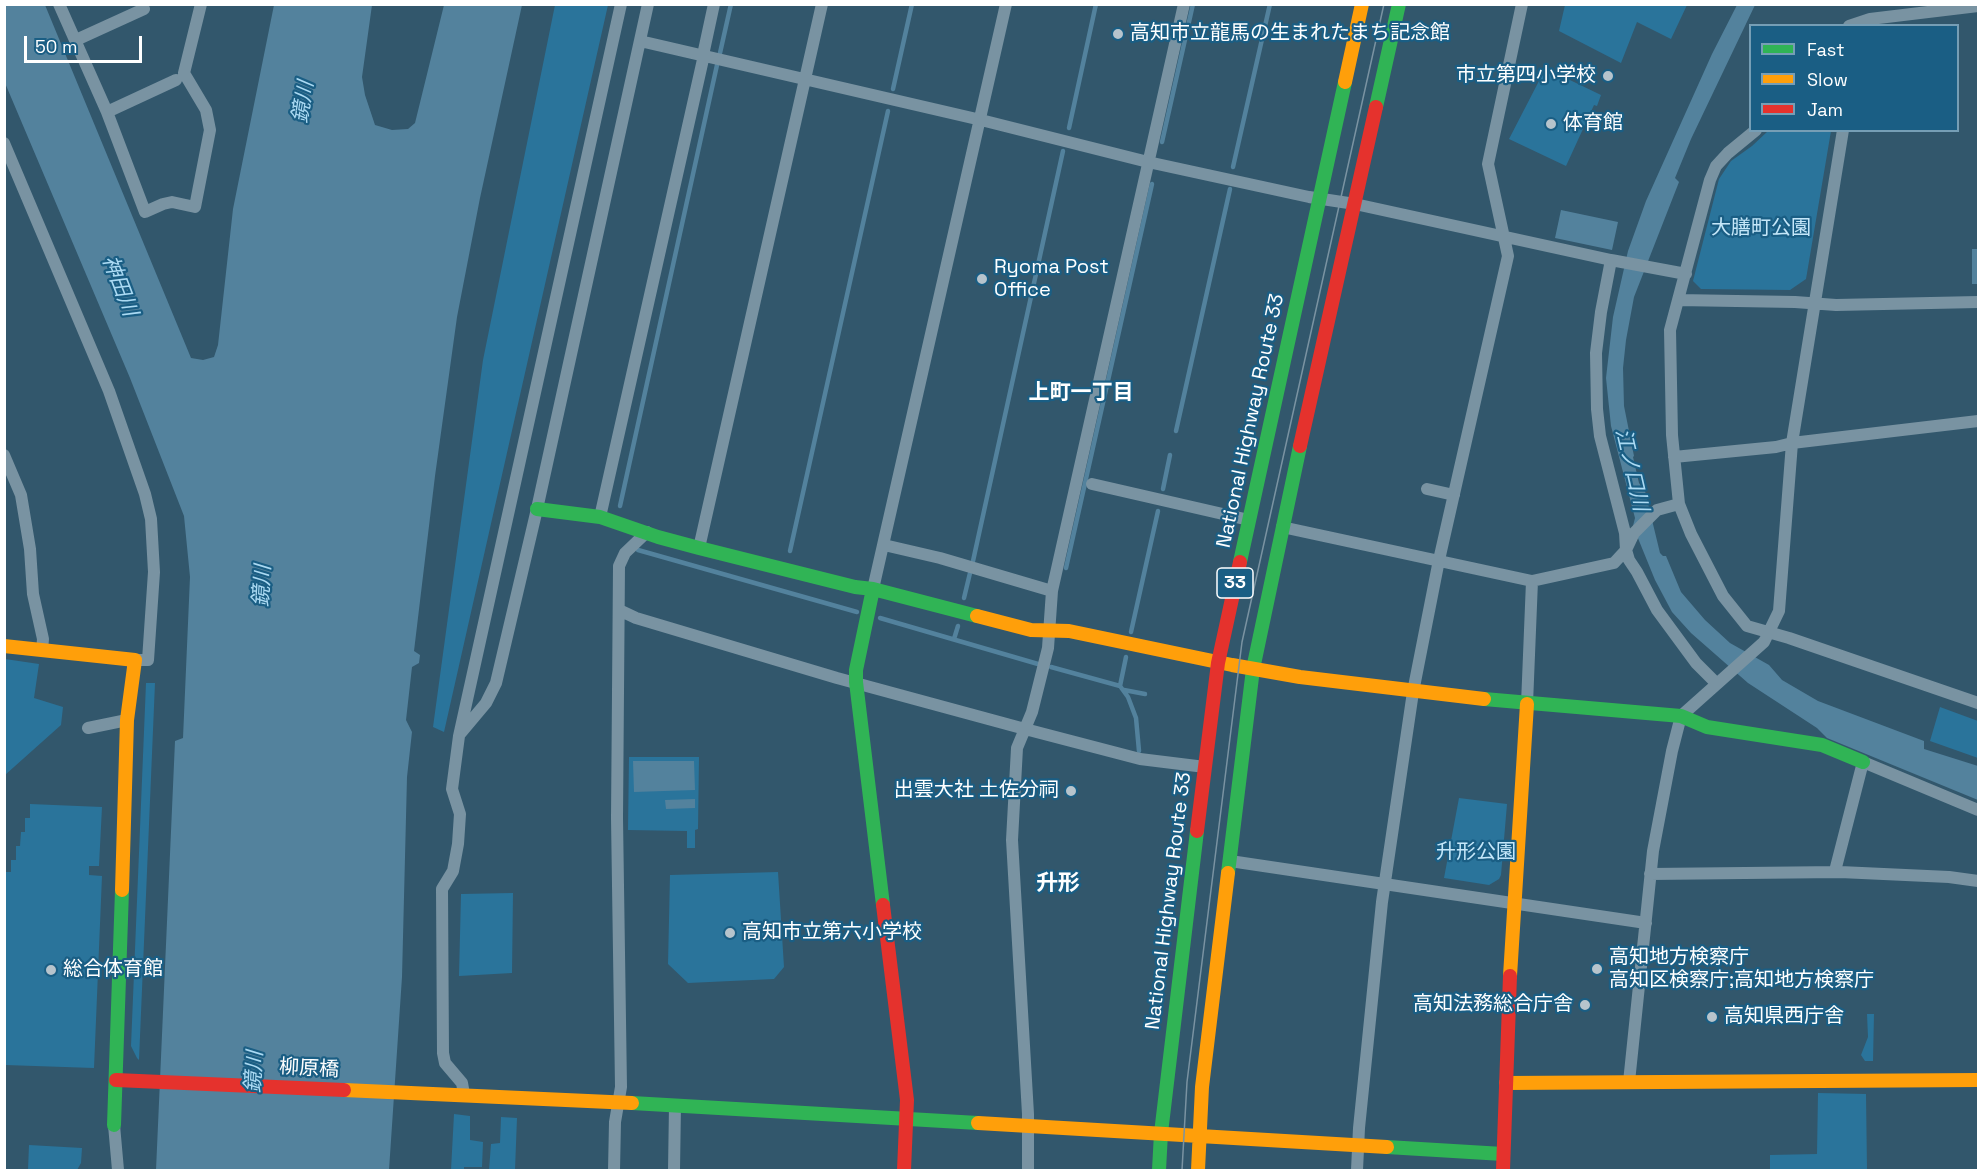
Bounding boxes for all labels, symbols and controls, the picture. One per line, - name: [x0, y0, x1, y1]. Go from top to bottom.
- place label: 高知市立龍馬の生まれたまち記念館: [1130, 22, 1450, 46]
- scale bar: [27, 24, 146, 62]
- legend: [1749, 24, 1959, 132]
- marker: 高知市立龍馬の生まれたまち記念館: [1111, 27, 1125, 41]
- text: 50 m: [35, 35, 77, 58]
- text: Fast: [1807, 38, 1844, 61]
- place label: 市立第四小学校: [1456, 64, 1596, 88]
- text: Slow: [1807, 68, 1848, 91]
- marker: 市立第四小学校: [1601, 69, 1615, 83]
- water label: 鏡川: [288, 79, 320, 125]
- text: Jam: [1807, 98, 1843, 121]
- place label: 体育館: [1563, 112, 1623, 136]
- marker: 体育館: [1544, 117, 1558, 131]
- park label: 大膳町公園: [1711, 217, 1811, 241]
- water label: 神田川: [96, 252, 142, 320]
- place label: Ryoma Post Office: [994, 256, 1109, 303]
- marker: Ryoma Post Office: [975, 272, 989, 286]
- street label: National Highway Route 33: [1212, 292, 1290, 550]
- district label: 上町一丁目: [1029, 380, 1133, 406]
- water label: 江ノ口川: [1609, 426, 1653, 514]
- water label: 鏡川: [249, 564, 277, 608]
- road number: 33: [1217, 568, 1253, 598]
- street label: National Highway Route 33: [1141, 771, 1197, 1031]
- place label: 出雲大社 土佐分祠: [894, 779, 1059, 803]
- marker: 出雲大社 土佐分祠: [1064, 784, 1078, 798]
- park label: 升形公園: [1436, 841, 1516, 865]
- district label: 升形: [1036, 871, 1080, 897]
- place label: 高知市立第六小学校: [742, 921, 922, 945]
- marker: 高知市立第六小学校: [723, 926, 737, 940]
- place label: 高知地方検察庁 高知区検察庁;高知地方検察庁: [1609, 946, 1874, 993]
- place label: 総合体育館: [63, 958, 163, 982]
- marker: 高知地方検察庁 高知区検察庁;高知地方検察庁: [1590, 962, 1604, 976]
- marker: 総合体育館: [44, 963, 58, 977]
- place label: 高知法務総合庁舎: [1413, 993, 1573, 1017]
- marker: 高知法務総合庁舎: [1578, 998, 1592, 1012]
- place label: 高知県西庁舎: [1724, 1005, 1844, 1029]
- marker: 高知県西庁舎: [1705, 1010, 1719, 1024]
- water label: 鏡川: [241, 1050, 269, 1094]
- street label: 柳原橋: [278, 1055, 340, 1083]

